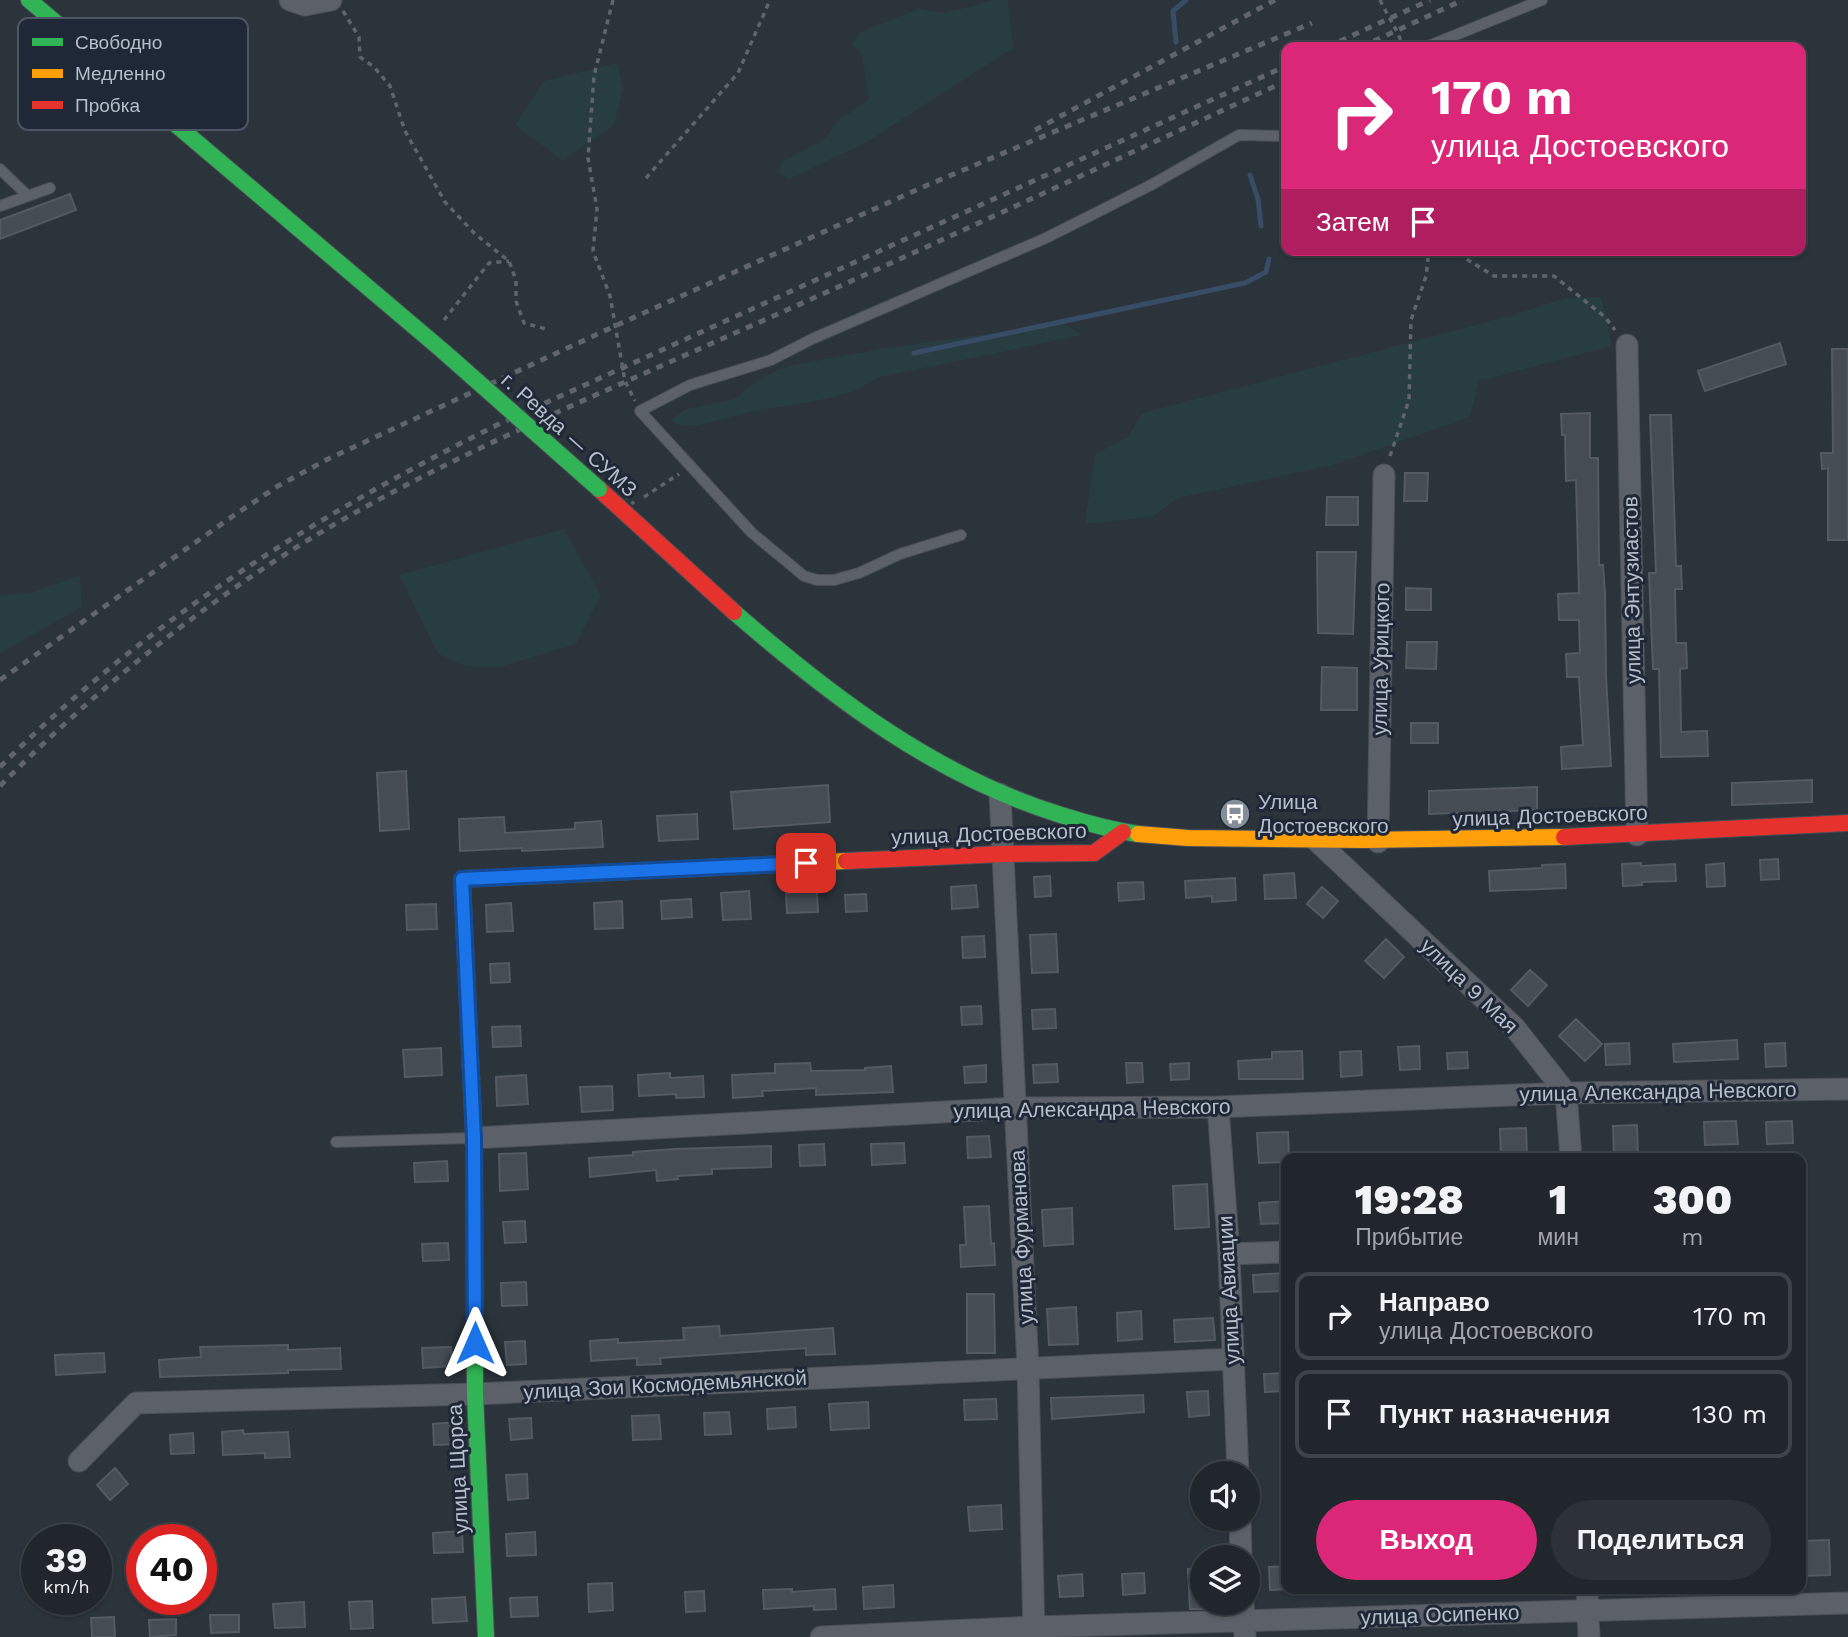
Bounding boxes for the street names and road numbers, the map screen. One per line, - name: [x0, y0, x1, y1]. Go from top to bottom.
- street label: г. Ревда — СУМЗ: [496, 367, 642, 502]
- street label: улица Энтузиастов: [1617, 496, 1646, 684]
- street label: улица Урицкого: [1367, 582, 1394, 736]
- street label: улица Достоевского: [1452, 800, 1648, 831]
- street label: улица Достоевского: [891, 818, 1087, 849]
- street label: улица 9 Мая: [1415, 933, 1523, 1038]
- street label: улица Александра Невского: [1519, 1077, 1797, 1106]
- street label: улица Александра Невского: [953, 1094, 1231, 1123]
- street label: улица Фурманова: [1004, 1149, 1039, 1325]
- street label: улица Авиации: [1212, 1215, 1245, 1365]
- street label: улица Зои Космодемьянской: [523, 1365, 807, 1404]
- street label: улица Щорса: [442, 1403, 473, 1535]
- street label: улица Осипенко: [1360, 1599, 1520, 1630]

